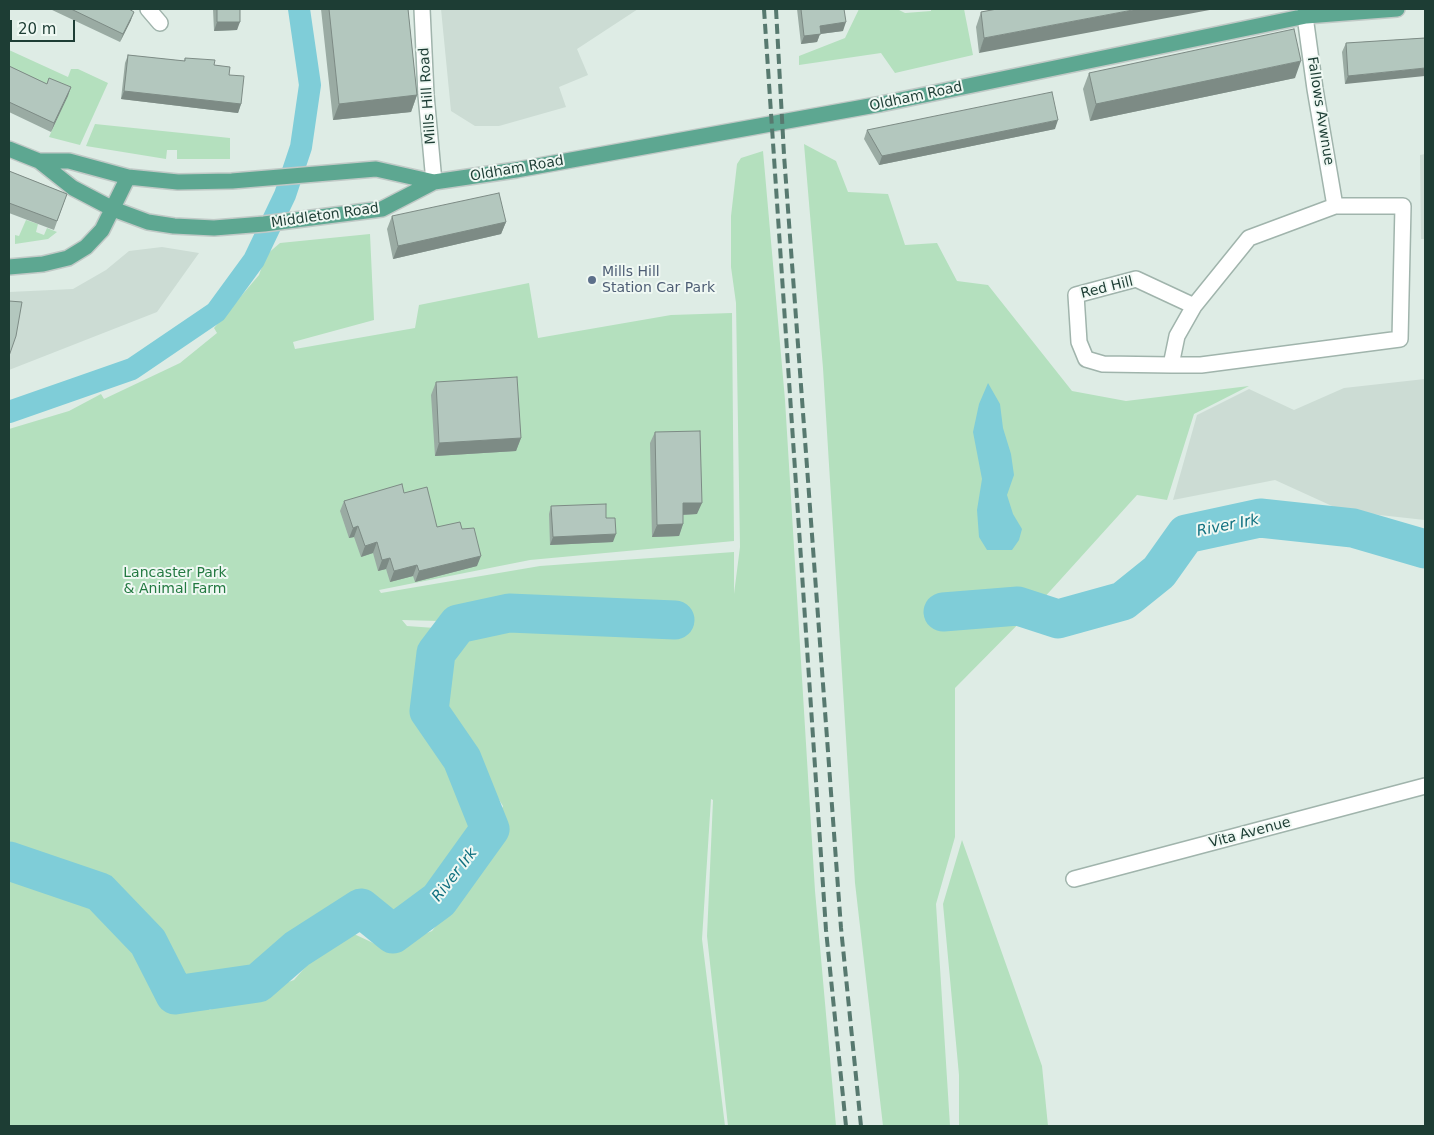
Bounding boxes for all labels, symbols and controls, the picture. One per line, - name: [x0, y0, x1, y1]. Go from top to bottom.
- scale bar: [12, 10, 78, 42]
- text: 20 m: [18, 20, 56, 38]
- street label: Mills Hill Road: [416, 47, 440, 145]
- street label: Fallows Avwnue: [1303, 55, 1337, 167]
- street label: Oldham Road: [868, 79, 964, 115]
- street label: Oldham Road: [469, 153, 565, 185]
- street label: Middleton Road: [270, 200, 380, 232]
- place label: Mills Hill Station Car Park: [602, 264, 715, 296]
- street label: Red Hill: [1079, 273, 1135, 303]
- marker: Mills Hill Station Car Park: [586, 274, 598, 286]
- water label: River Irk: [1195, 511, 1261, 541]
- park label: Lancaster Park & Animal Farm: [123, 565, 227, 598]
- street label: Vita Avenue: [1207, 814, 1293, 852]
- water label: River Irk: [429, 845, 481, 905]

